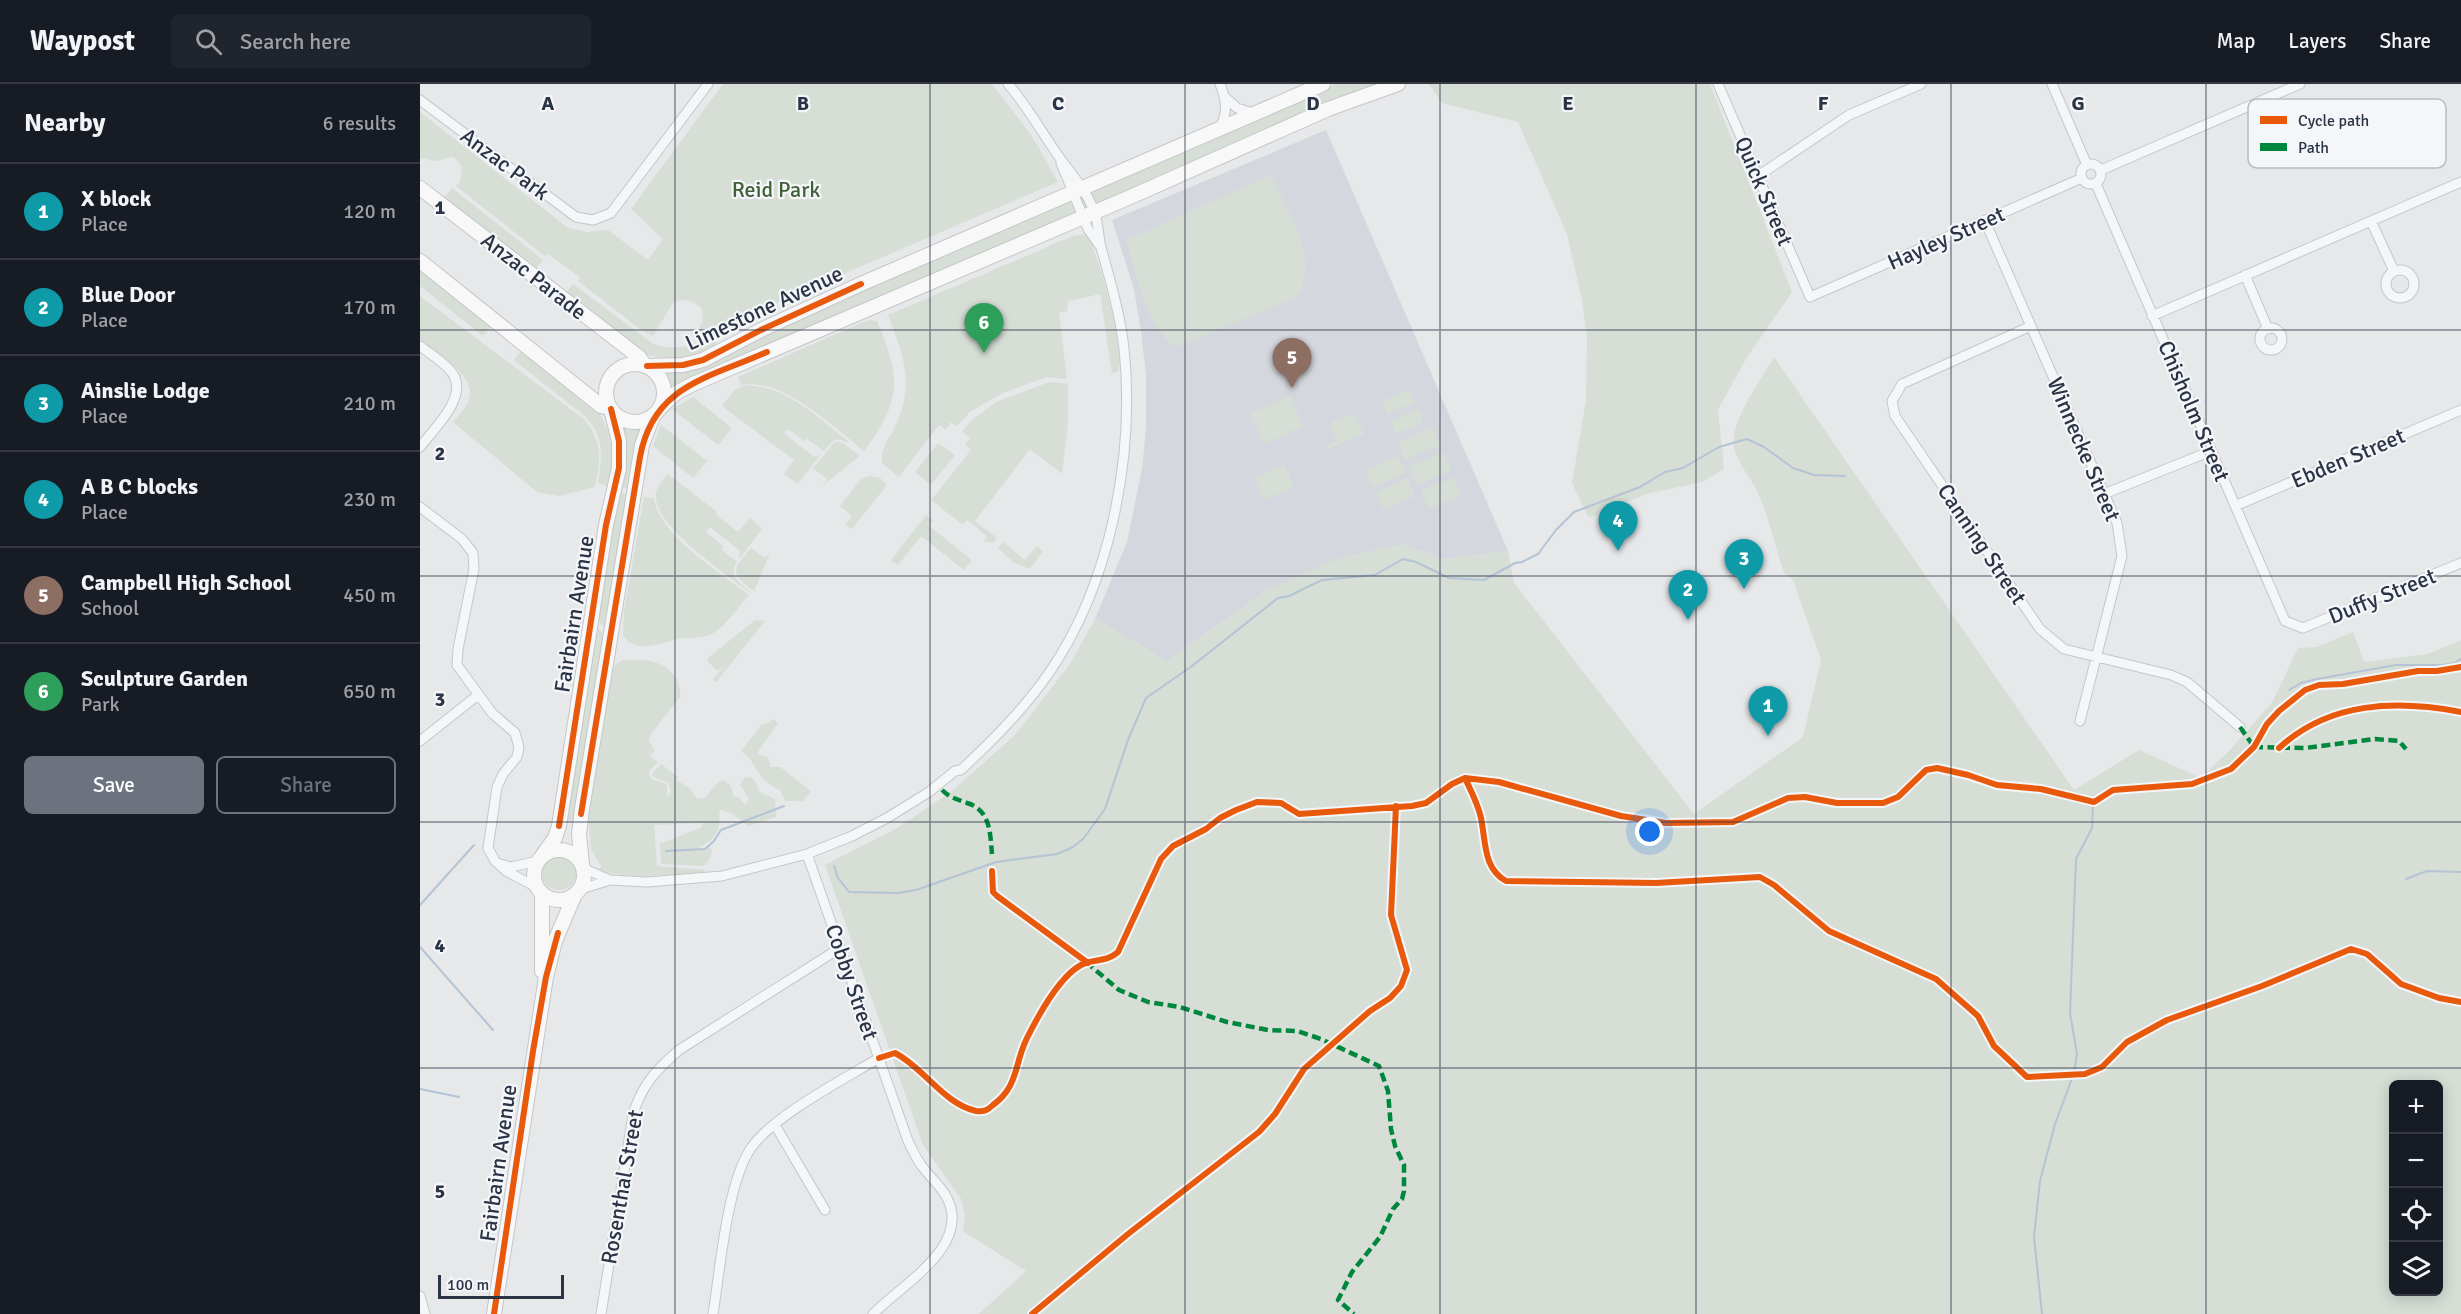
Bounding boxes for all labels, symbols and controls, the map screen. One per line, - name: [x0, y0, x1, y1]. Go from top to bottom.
- search box: [171, 14, 591, 68]
- text: Waypost: [30, 24, 135, 58]
- icon: search: [192, 25, 225, 58]
- text: Search here: [240, 28, 351, 55]
- text: Map: [2217, 28, 2255, 54]
- text: Layers: [2288, 28, 2346, 54]
- text: Share: [2379, 28, 2431, 54]
- text: A: [542, 91, 555, 116]
- text: B: [797, 91, 809, 116]
- text: C: [1052, 91, 1064, 116]
- text: D: [1306, 91, 1320, 116]
- text: E: [1562, 91, 1574, 116]
- text: F: [1818, 91, 1829, 116]
- text: G: [2071, 91, 2085, 116]
- legend: [2248, 99, 2446, 168]
- text: Nearby: [24, 107, 105, 139]
- text: 6 results: [323, 111, 396, 136]
- text: Cycle path: [2298, 111, 2369, 131]
- street label: Anzac Park: [455, 122, 555, 206]
- street label: Quick Street: [1729, 132, 1799, 250]
- text: Path: [2298, 138, 2329, 158]
- park label: Reid Park: [732, 176, 820, 203]
- text: X block: [81, 185, 151, 212]
- text: 1: [435, 195, 446, 220]
- text: 1: [38, 199, 49, 224]
- text: 120 m: [343, 199, 396, 224]
- street label: Hayley Street: [1883, 200, 2009, 276]
- text: Place: [81, 212, 128, 237]
- street label: Anzac Parade: [476, 226, 592, 326]
- street label: Limestone Avenue: [681, 260, 847, 356]
- text: Blue Door: [81, 281, 175, 308]
- text: 2: [38, 295, 49, 320]
- text: 170 m: [343, 295, 396, 320]
- pin: 6: [964, 304, 1004, 353]
- text: Place: [81, 308, 128, 333]
- street label: Chisholm Street: [2152, 336, 2236, 486]
- pin: 5: [1272, 338, 1312, 388]
- street label: Winnecke Street: [2042, 373, 2127, 525]
- text: Ainslie Lodge: [81, 377, 210, 404]
- text: 3: [38, 391, 49, 416]
- text: 210 m: [343, 391, 396, 416]
- text: Place: [81, 404, 128, 429]
- street label: Ebden Street: [2287, 422, 2409, 494]
- text: 2: [435, 441, 445, 466]
- text: A B C blocks: [81, 473, 198, 500]
- street label: Canning Street: [1932, 478, 2033, 610]
- text: 4: [38, 487, 49, 512]
- text: 230 m: [343, 487, 396, 512]
- text: Place: [81, 500, 128, 525]
- pin: 4: [1598, 502, 1638, 551]
- street label: Fairbairn Avenue: [548, 534, 600, 694]
- pin: 3: [1724, 540, 1764, 589]
- street label: Duffy Street: [2324, 562, 2440, 630]
- text: Campbell High School: [81, 569, 291, 596]
- pin: 2: [1668, 570, 1708, 620]
- text: 5: [38, 583, 49, 608]
- text: 450 m: [343, 583, 396, 608]
- text: School: [81, 596, 139, 621]
- text: Sculpture Garden: [81, 665, 248, 692]
- text: 6: [38, 679, 49, 704]
- text: 650 m: [343, 679, 396, 704]
- pin: 1: [1748, 686, 1788, 736]
- text: 3: [435, 687, 445, 712]
- text: Park: [81, 692, 119, 717]
- button: Save: [24, 756, 204, 814]
- button: Share: [216, 756, 396, 814]
- your location: [1635, 817, 1664, 846]
- street label: Cobby Street: [820, 921, 884, 1044]
- text: 4: [435, 933, 446, 958]
- map controls: [2389, 1080, 2443, 1296]
- button: +: [2389, 1080, 2443, 1134]
- street label: Fairbairn Avenue: [474, 1083, 522, 1243]
- street label: Rosenthal Street: [595, 1107, 649, 1266]
- button: −: [2389, 1134, 2443, 1188]
- text: 5: [435, 1179, 445, 1204]
- button: locate: [2389, 1188, 2443, 1242]
- button: layers: [2389, 1242, 2443, 1296]
- scale bar: [438, 1272, 564, 1300]
- text: 100 m: [447, 1275, 489, 1295]

